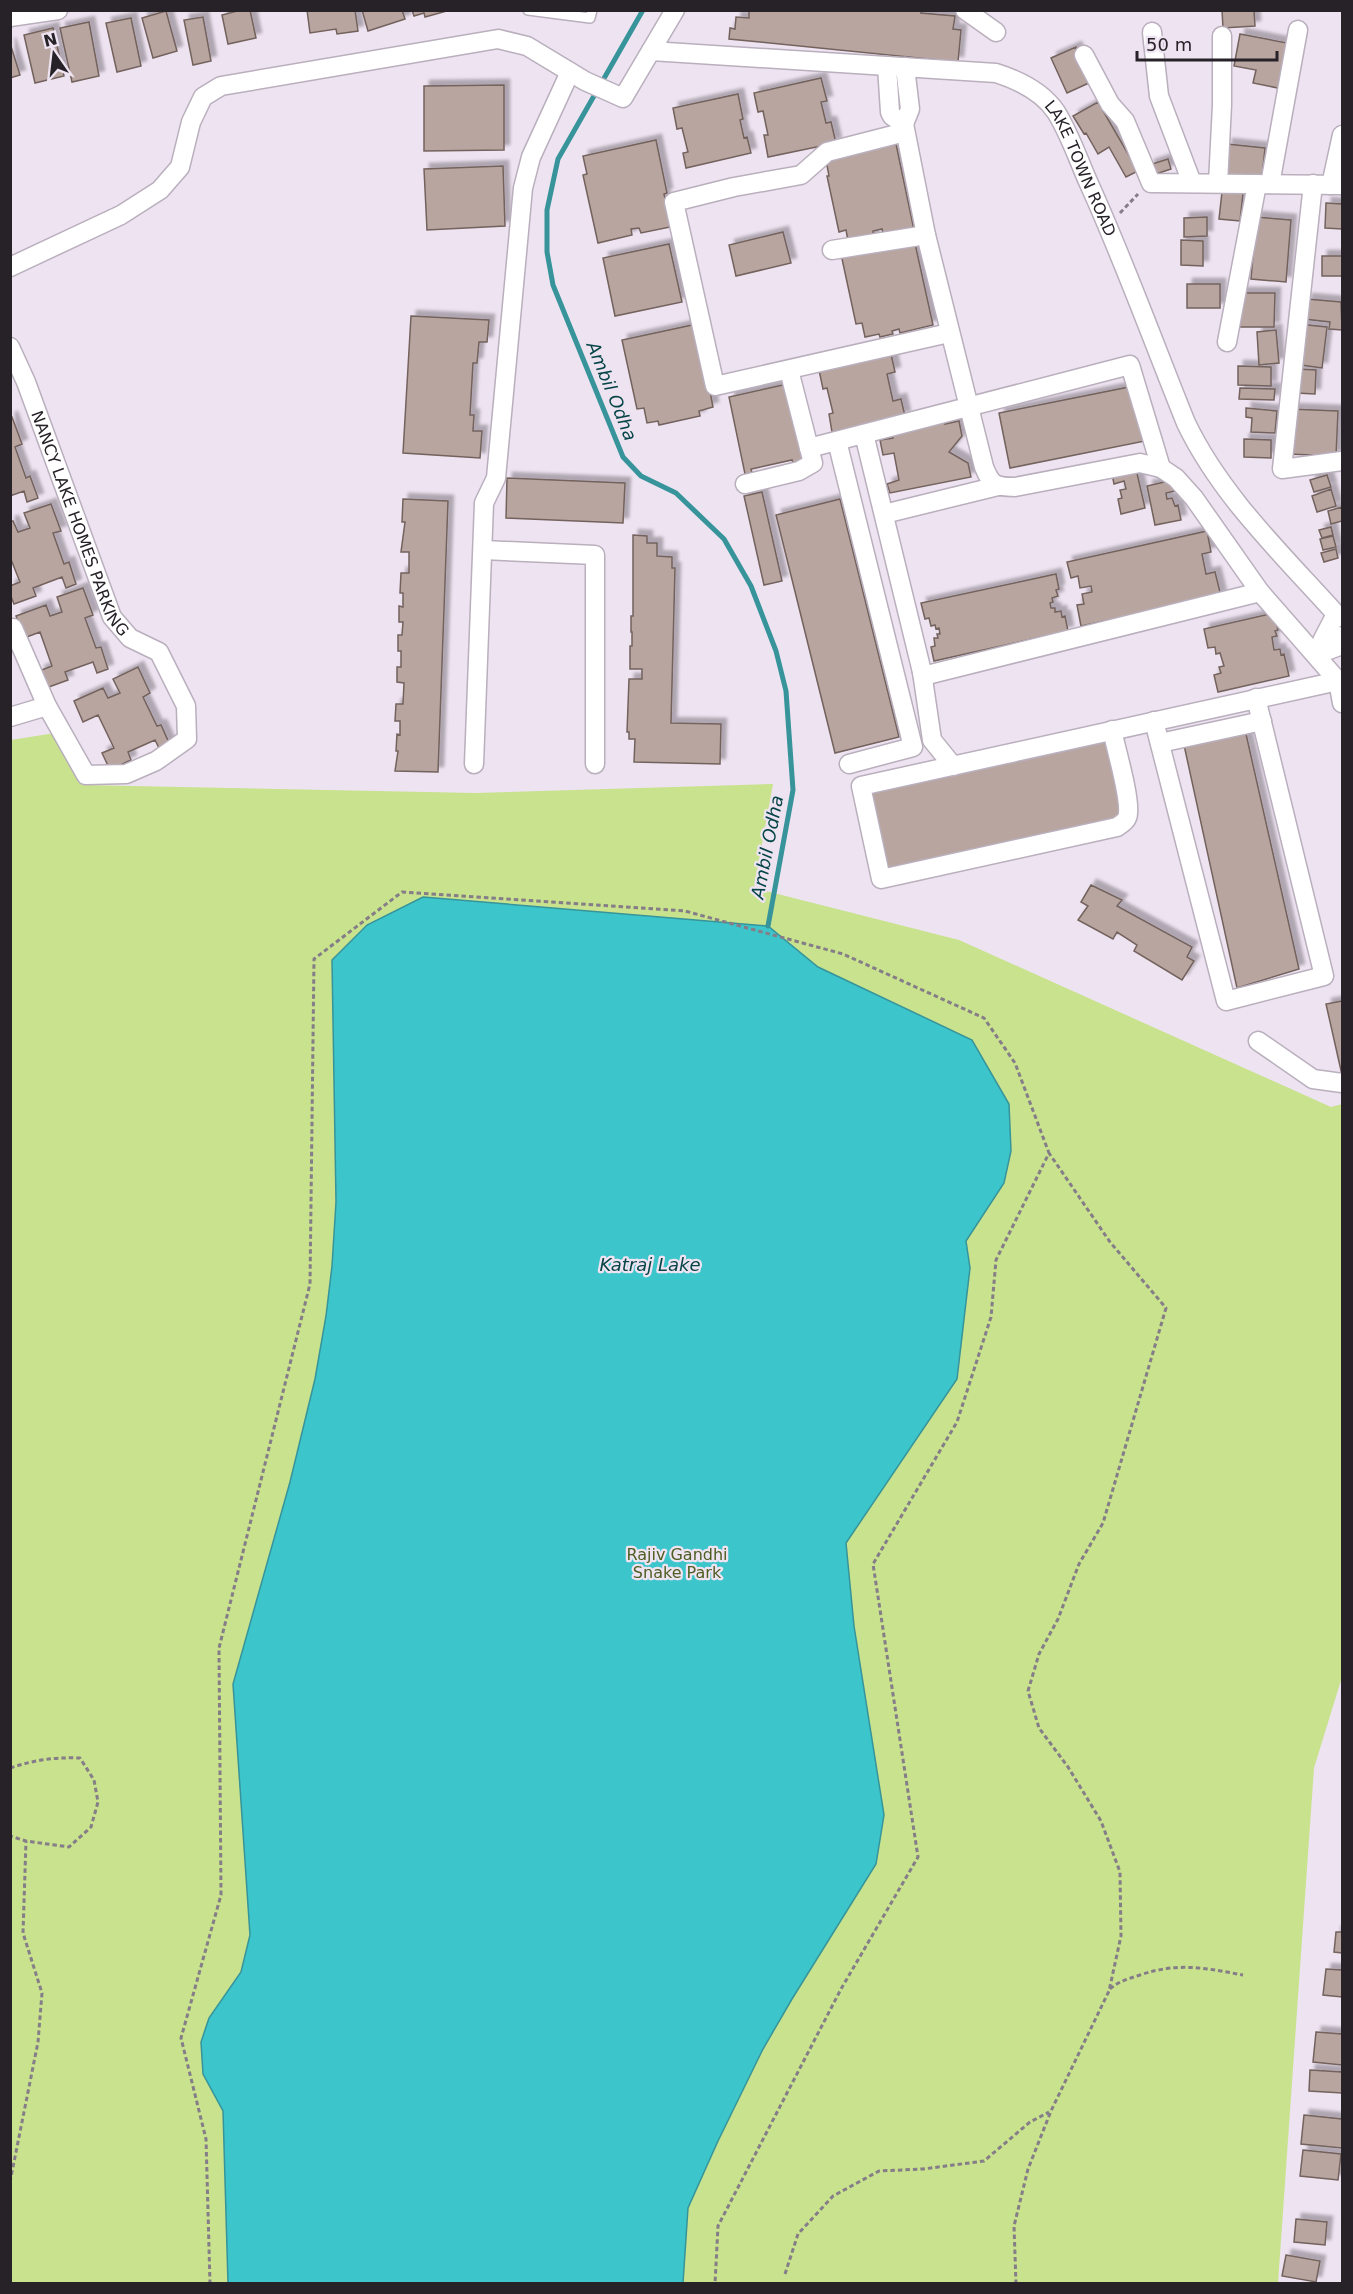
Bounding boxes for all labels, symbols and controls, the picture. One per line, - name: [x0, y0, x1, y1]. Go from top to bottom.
- north arrow: [24, 24, 84, 84]
- scale bar: [1137, 24, 1276, 62]
- text: N: [42, 29, 59, 51]
- text: 50 m: [1146, 34, 1192, 55]
- street label: LAKE TOWN ROAD: [1041, 96, 1120, 239]
- water label: Ambil Odha: [582, 337, 641, 444]
- street label: NANCY LAKE HOMES PARKING: [28, 408, 133, 640]
- water label: Ambil Odha: [746, 793, 787, 902]
- water label: Katraj Lake: [600, 1254, 700, 1275]
- park label: Rajiv Gandhi Snake Park: [626, 1545, 728, 1582]

